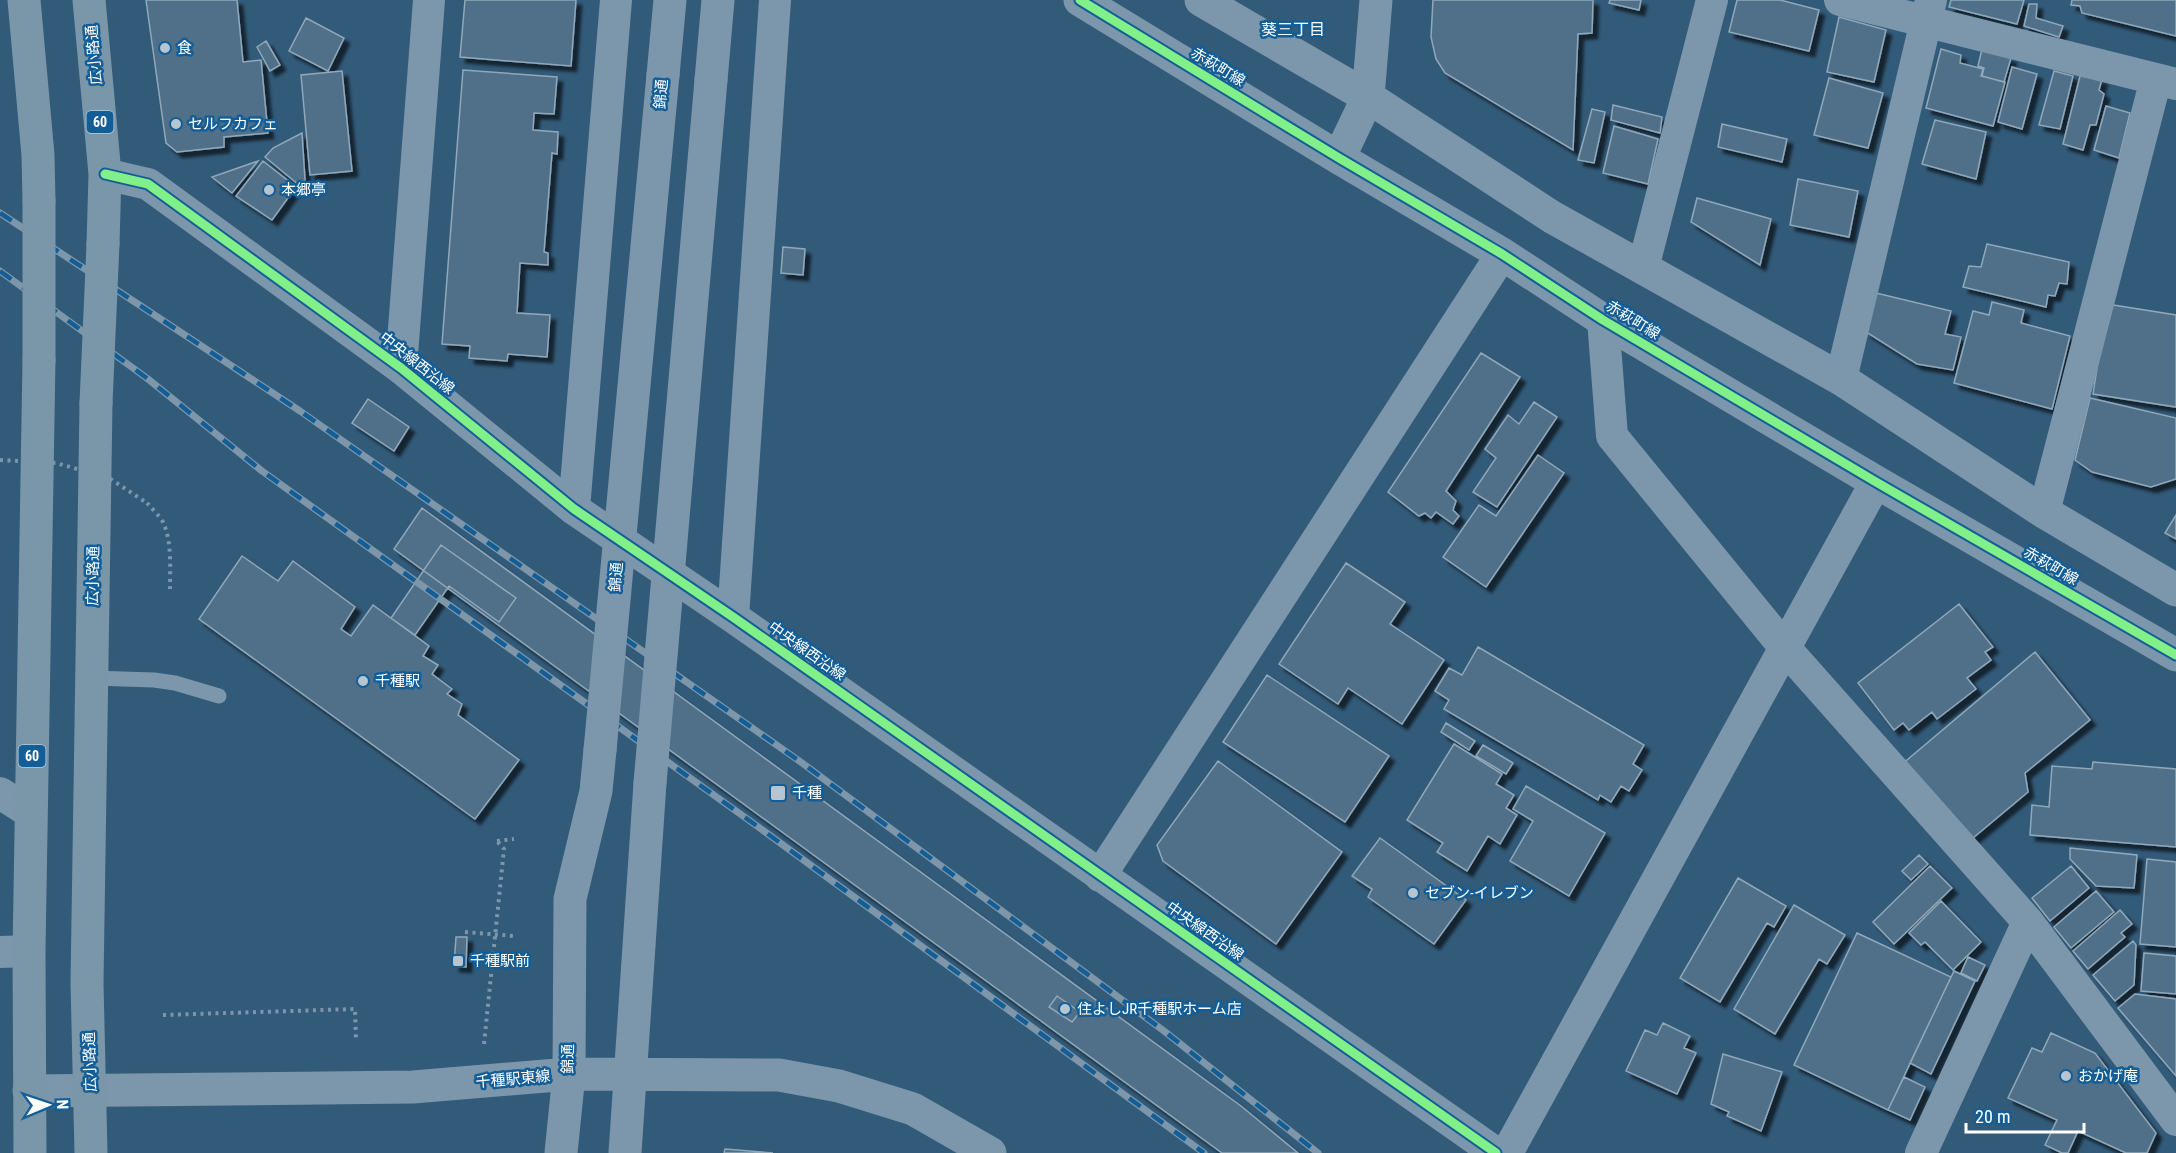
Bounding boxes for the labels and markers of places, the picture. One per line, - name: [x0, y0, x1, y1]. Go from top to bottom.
- place label: 食: [177, 39, 192, 57]
- marker: 食: [158, 41, 172, 55]
- place label: セルフカフェ: [188, 115, 278, 133]
- marker: セルフカフェ: [169, 117, 183, 131]
- place label: 本郷亭: [281, 181, 326, 199]
- marker: 本郷亭: [262, 183, 276, 197]
- place label: 千種駅: [375, 672, 420, 690]
- marker: 千種駅: [356, 674, 370, 688]
- marker: 千種: [769, 784, 787, 802]
- place label: 千種: [792, 784, 822, 802]
- place label: セブン-イレブン: [1425, 884, 1534, 902]
- marker: セブン-イレブン: [1406, 886, 1420, 900]
- place label: 千種駅前: [470, 952, 530, 970]
- marker: 千種駅前: [451, 954, 465, 968]
- place label: 住よしJR千種駅ホーム店: [1077, 1000, 1242, 1018]
- marker: 住よしJR千種駅ホーム店: [1058, 1002, 1072, 1016]
- place label: おかげ庵: [2078, 1067, 2138, 1085]
- marker: おかげ庵: [2059, 1069, 2073, 1083]

